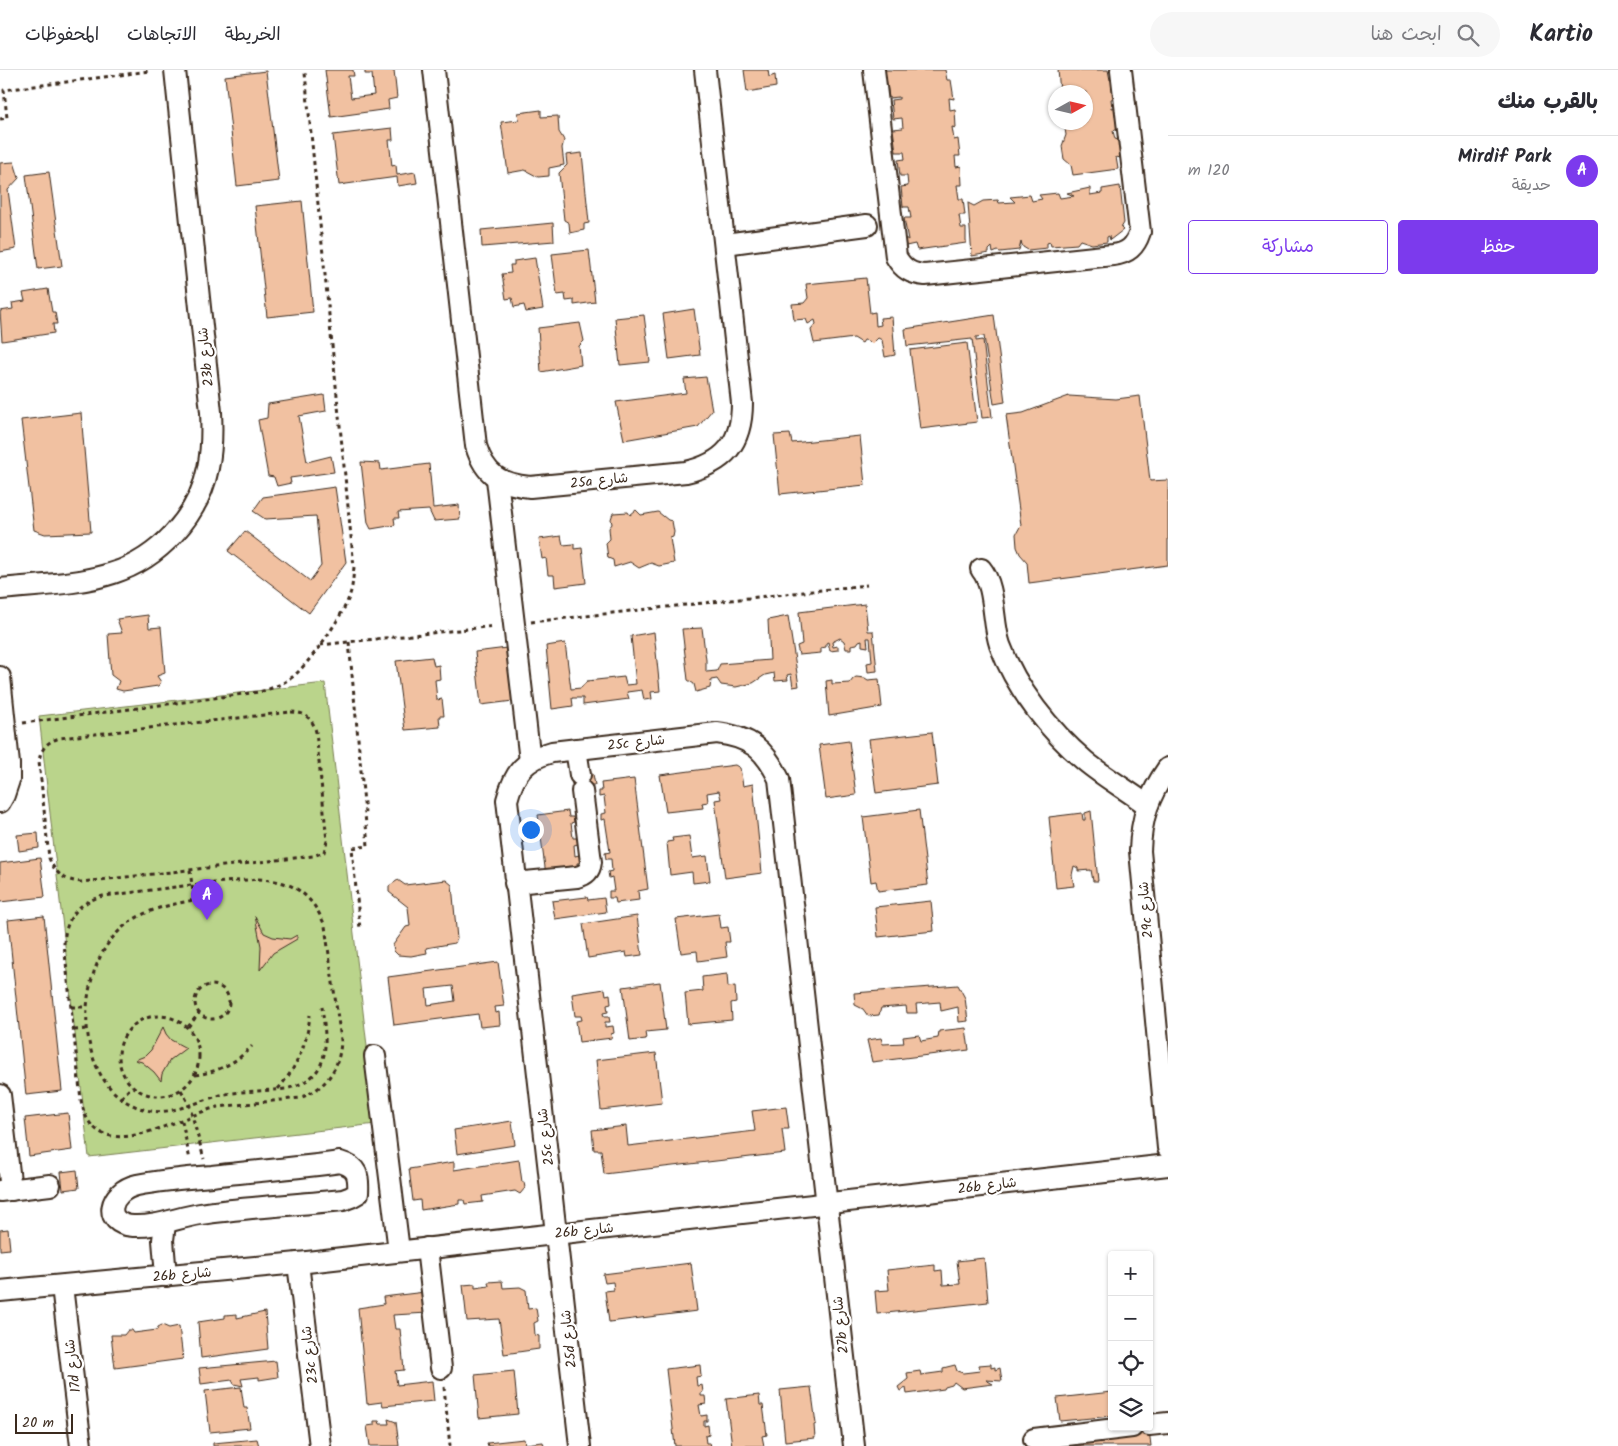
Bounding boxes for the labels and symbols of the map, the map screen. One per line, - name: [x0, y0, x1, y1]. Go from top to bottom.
- north arrow: [1048, 85, 1093, 130]
- street label: 23b شارع: [192, 326, 220, 388]
- street label: 25a شارع: [569, 467, 629, 495]
- street label: 25c شارع: [606, 729, 666, 757]
- your location: [518, 817, 544, 843]
- pin: A: [191, 879, 223, 920]
- street label: 29c شارع: [1133, 881, 1159, 939]
- street label: 25c شارع: [532, 1107, 560, 1167]
- street label: 26b شارع: [956, 1171, 1018, 1201]
- street label: 26b شارع: [554, 1217, 615, 1245]
- street label: 26b شارع: [152, 1261, 213, 1289]
- street label: 27b شارع: [827, 1295, 855, 1355]
- street label: 25d شارع: [555, 1309, 583, 1369]
- street label: 23c شارع: [296, 1325, 324, 1385]
- street label: 17d شارع: [59, 1338, 87, 1394]
- scale bar: [15, 1411, 72, 1434]

